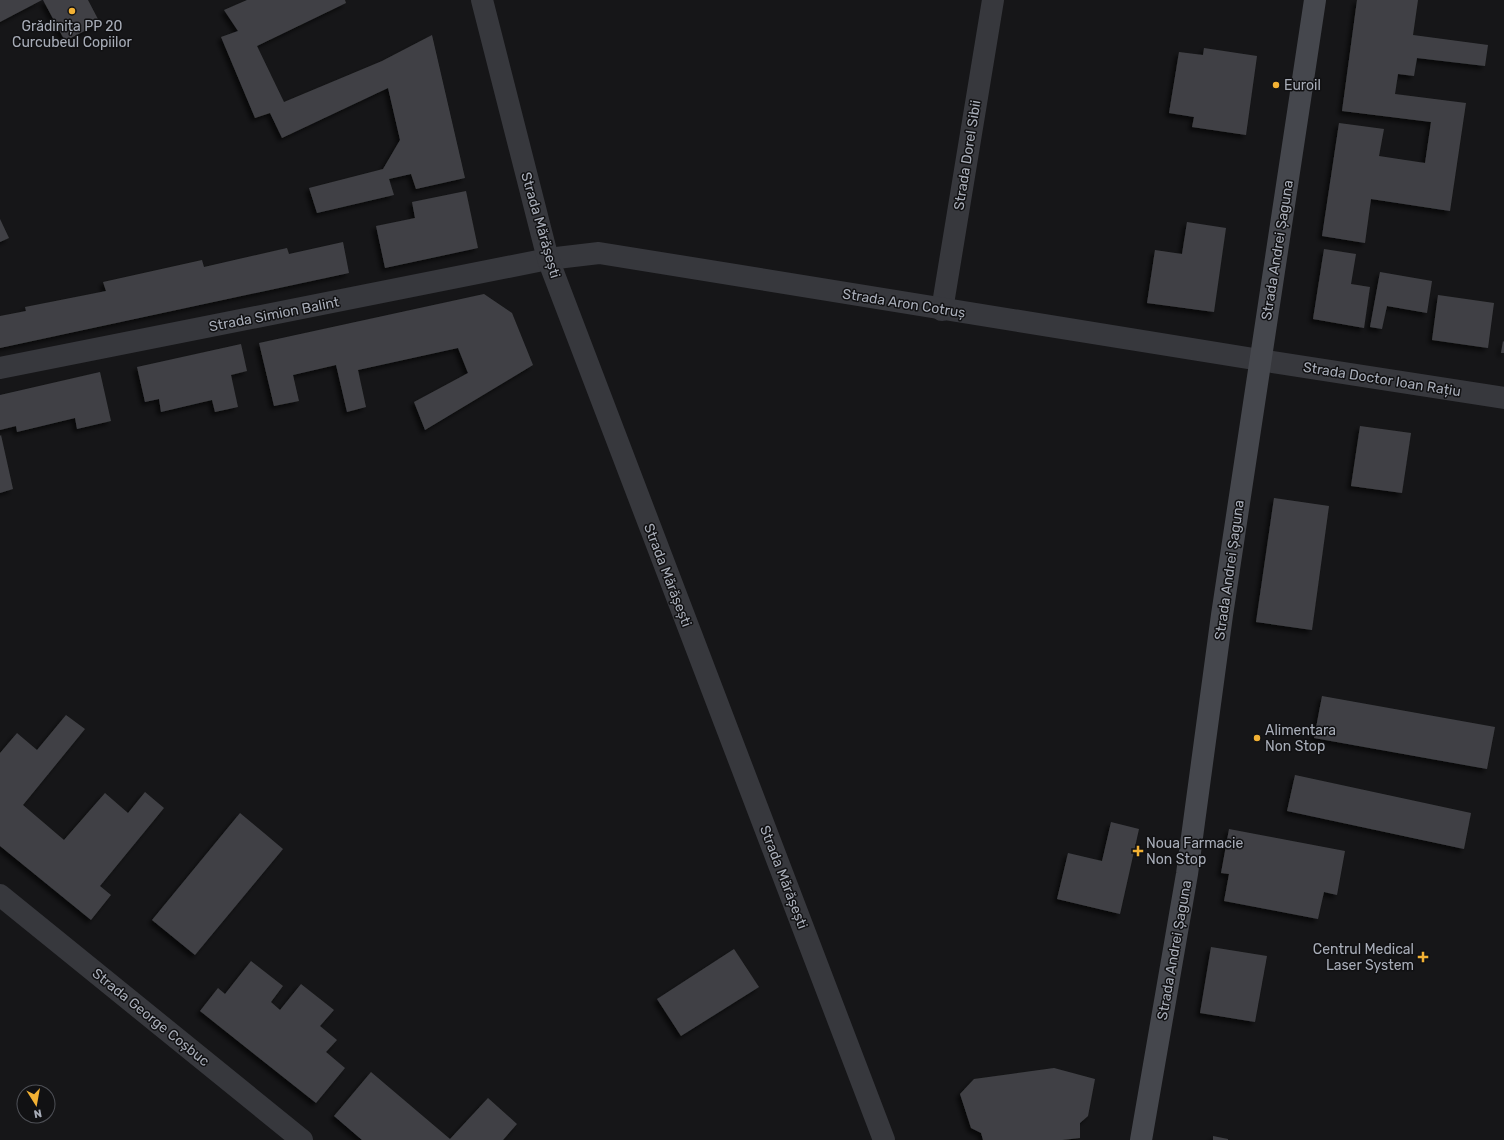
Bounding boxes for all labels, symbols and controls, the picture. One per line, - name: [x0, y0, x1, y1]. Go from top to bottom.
- marker: Grădinița PP 20 Curcubeul Copiilor: [67, 6, 77, 16]
- place label: Grădinița PP 20 Curcubeul Copiilor: [12, 18, 133, 51]
- place label: Euroil: [1284, 77, 1321, 94]
- marker: Euroil: [1271, 80, 1281, 90]
- street label: Strada Dorel Sibii: [950, 99, 985, 211]
- street label: Strada Mărășești: [517, 170, 564, 280]
- street label: Strada Andrei Șaguna: [1258, 179, 1297, 321]
- street label: Strada Aron Cotruș: [841, 285, 967, 322]
- street label: Strada Simion Balint: [208, 293, 341, 335]
- street label: Strada Doctor Ioan Rațiu: [1302, 359, 1462, 400]
- street label: Strada Andrei Șaguna: [1211, 499, 1248, 641]
- street label: Strada Mărășești: [640, 521, 695, 629]
- place label: Alimentara Non Stop: [1265, 722, 1336, 755]
- marker: Alimentara Non Stop: [1252, 733, 1262, 743]
- street label: Strada Mărășești: [756, 823, 811, 931]
- place label: Noua Farmacie Non Stop: [1146, 835, 1243, 868]
- marker: Noua Farmacie Non Stop: [1133, 846, 1143, 856]
- street label: Strada Andrei Șaguna: [1154, 879, 1195, 1021]
- place label: Centrul Medical Laser System: [1313, 941, 1414, 974]
- marker: Centrul Medical Laser System: [1417, 951, 1429, 963]
- street label: Strada George Coșbuc: [89, 965, 213, 1070]
- north arrow: [16, 1084, 56, 1124]
- text: N: [33, 1106, 43, 1120]

